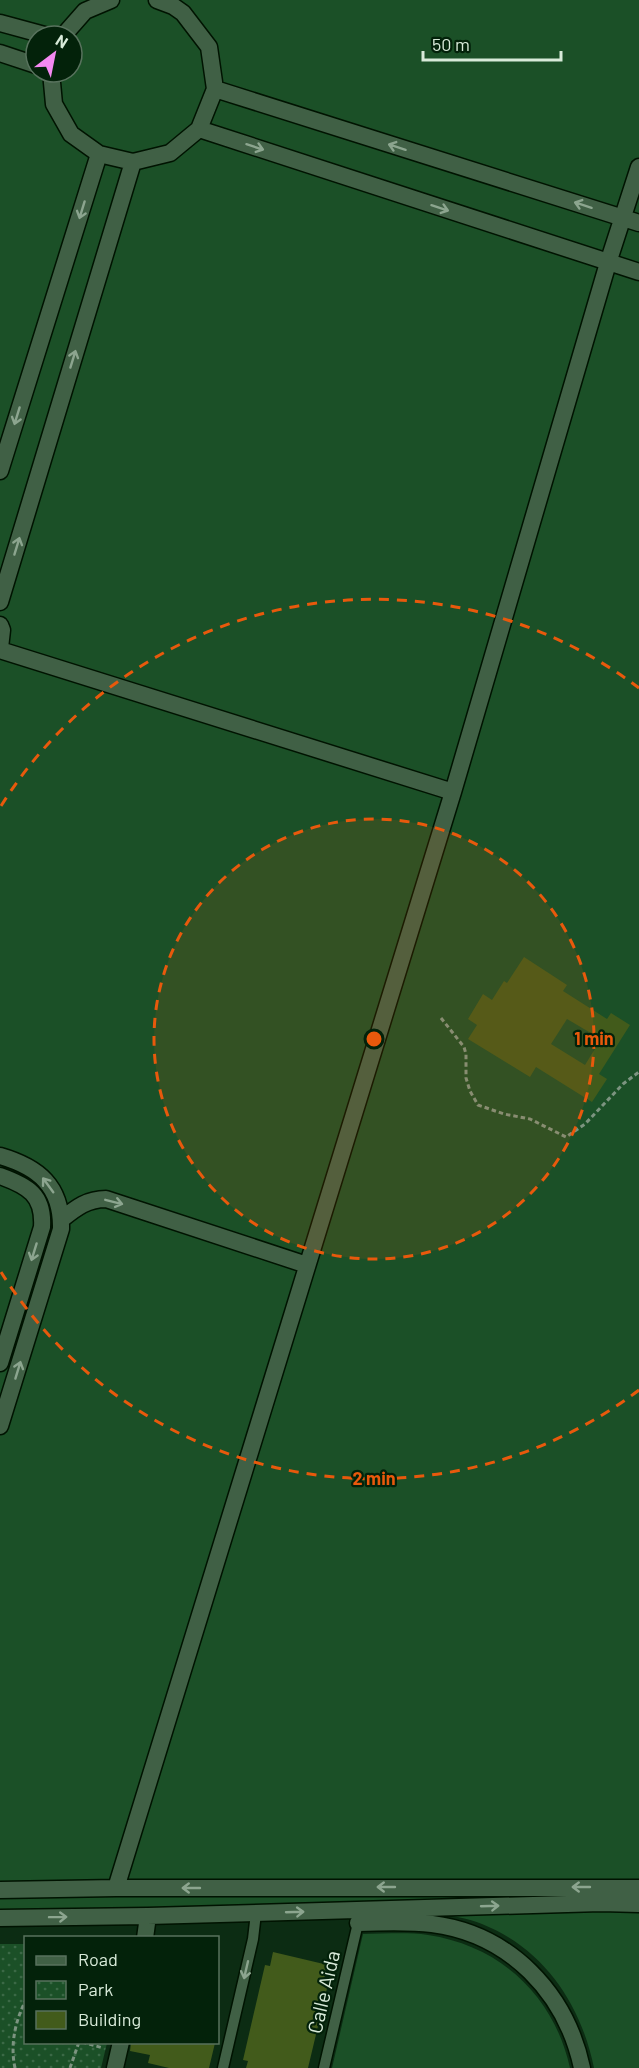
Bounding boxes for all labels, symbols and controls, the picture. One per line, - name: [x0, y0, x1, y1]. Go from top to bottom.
- north arrow: [24, 24, 84, 84]
- scale bar: [423, 24, 561, 62]
- text: N: [53, 30, 72, 52]
- text: 50 m: [432, 33, 470, 55]
- one-way arrow: [388, 141, 407, 152]
- one-way arrow: [245, 142, 264, 153]
- one-way arrow: [574, 199, 593, 210]
- one-way arrow: [75, 200, 86, 219]
- one-way arrow: [430, 203, 449, 214]
- one-way arrow: [68, 350, 79, 369]
- one-way arrow: [11, 407, 22, 426]
- one-way arrow: [12, 537, 23, 556]
- text: 1 min: [574, 1027, 614, 1049]
- centre of rings: [364, 1029, 384, 1049]
- one-way arrow: [42, 1177, 54, 1193]
- one-way arrow: [104, 1196, 123, 1208]
- one-way arrow: [28, 1242, 39, 1261]
- one-way arrow: [13, 1361, 24, 1380]
- text: 2 min: [352, 1467, 396, 1489]
- one-way arrow: [376, 1881, 396, 1893]
- one-way arrow: [571, 1881, 591, 1893]
- one-way arrow: [181, 1882, 201, 1894]
- one-way arrow: [480, 1901, 500, 1912]
- one-way arrow: [285, 1906, 305, 1917]
- one-way arrow: [48, 1911, 68, 1923]
- legend: [24, 1936, 219, 2044]
- text: Road: [78, 1948, 118, 1970]
- street label: Calle Aida: [302, 1948, 344, 2036]
- one-way arrow: [239, 1961, 251, 1980]
- text: Park: [78, 1978, 113, 2000]
- text: Building: [78, 2008, 141, 2030]

